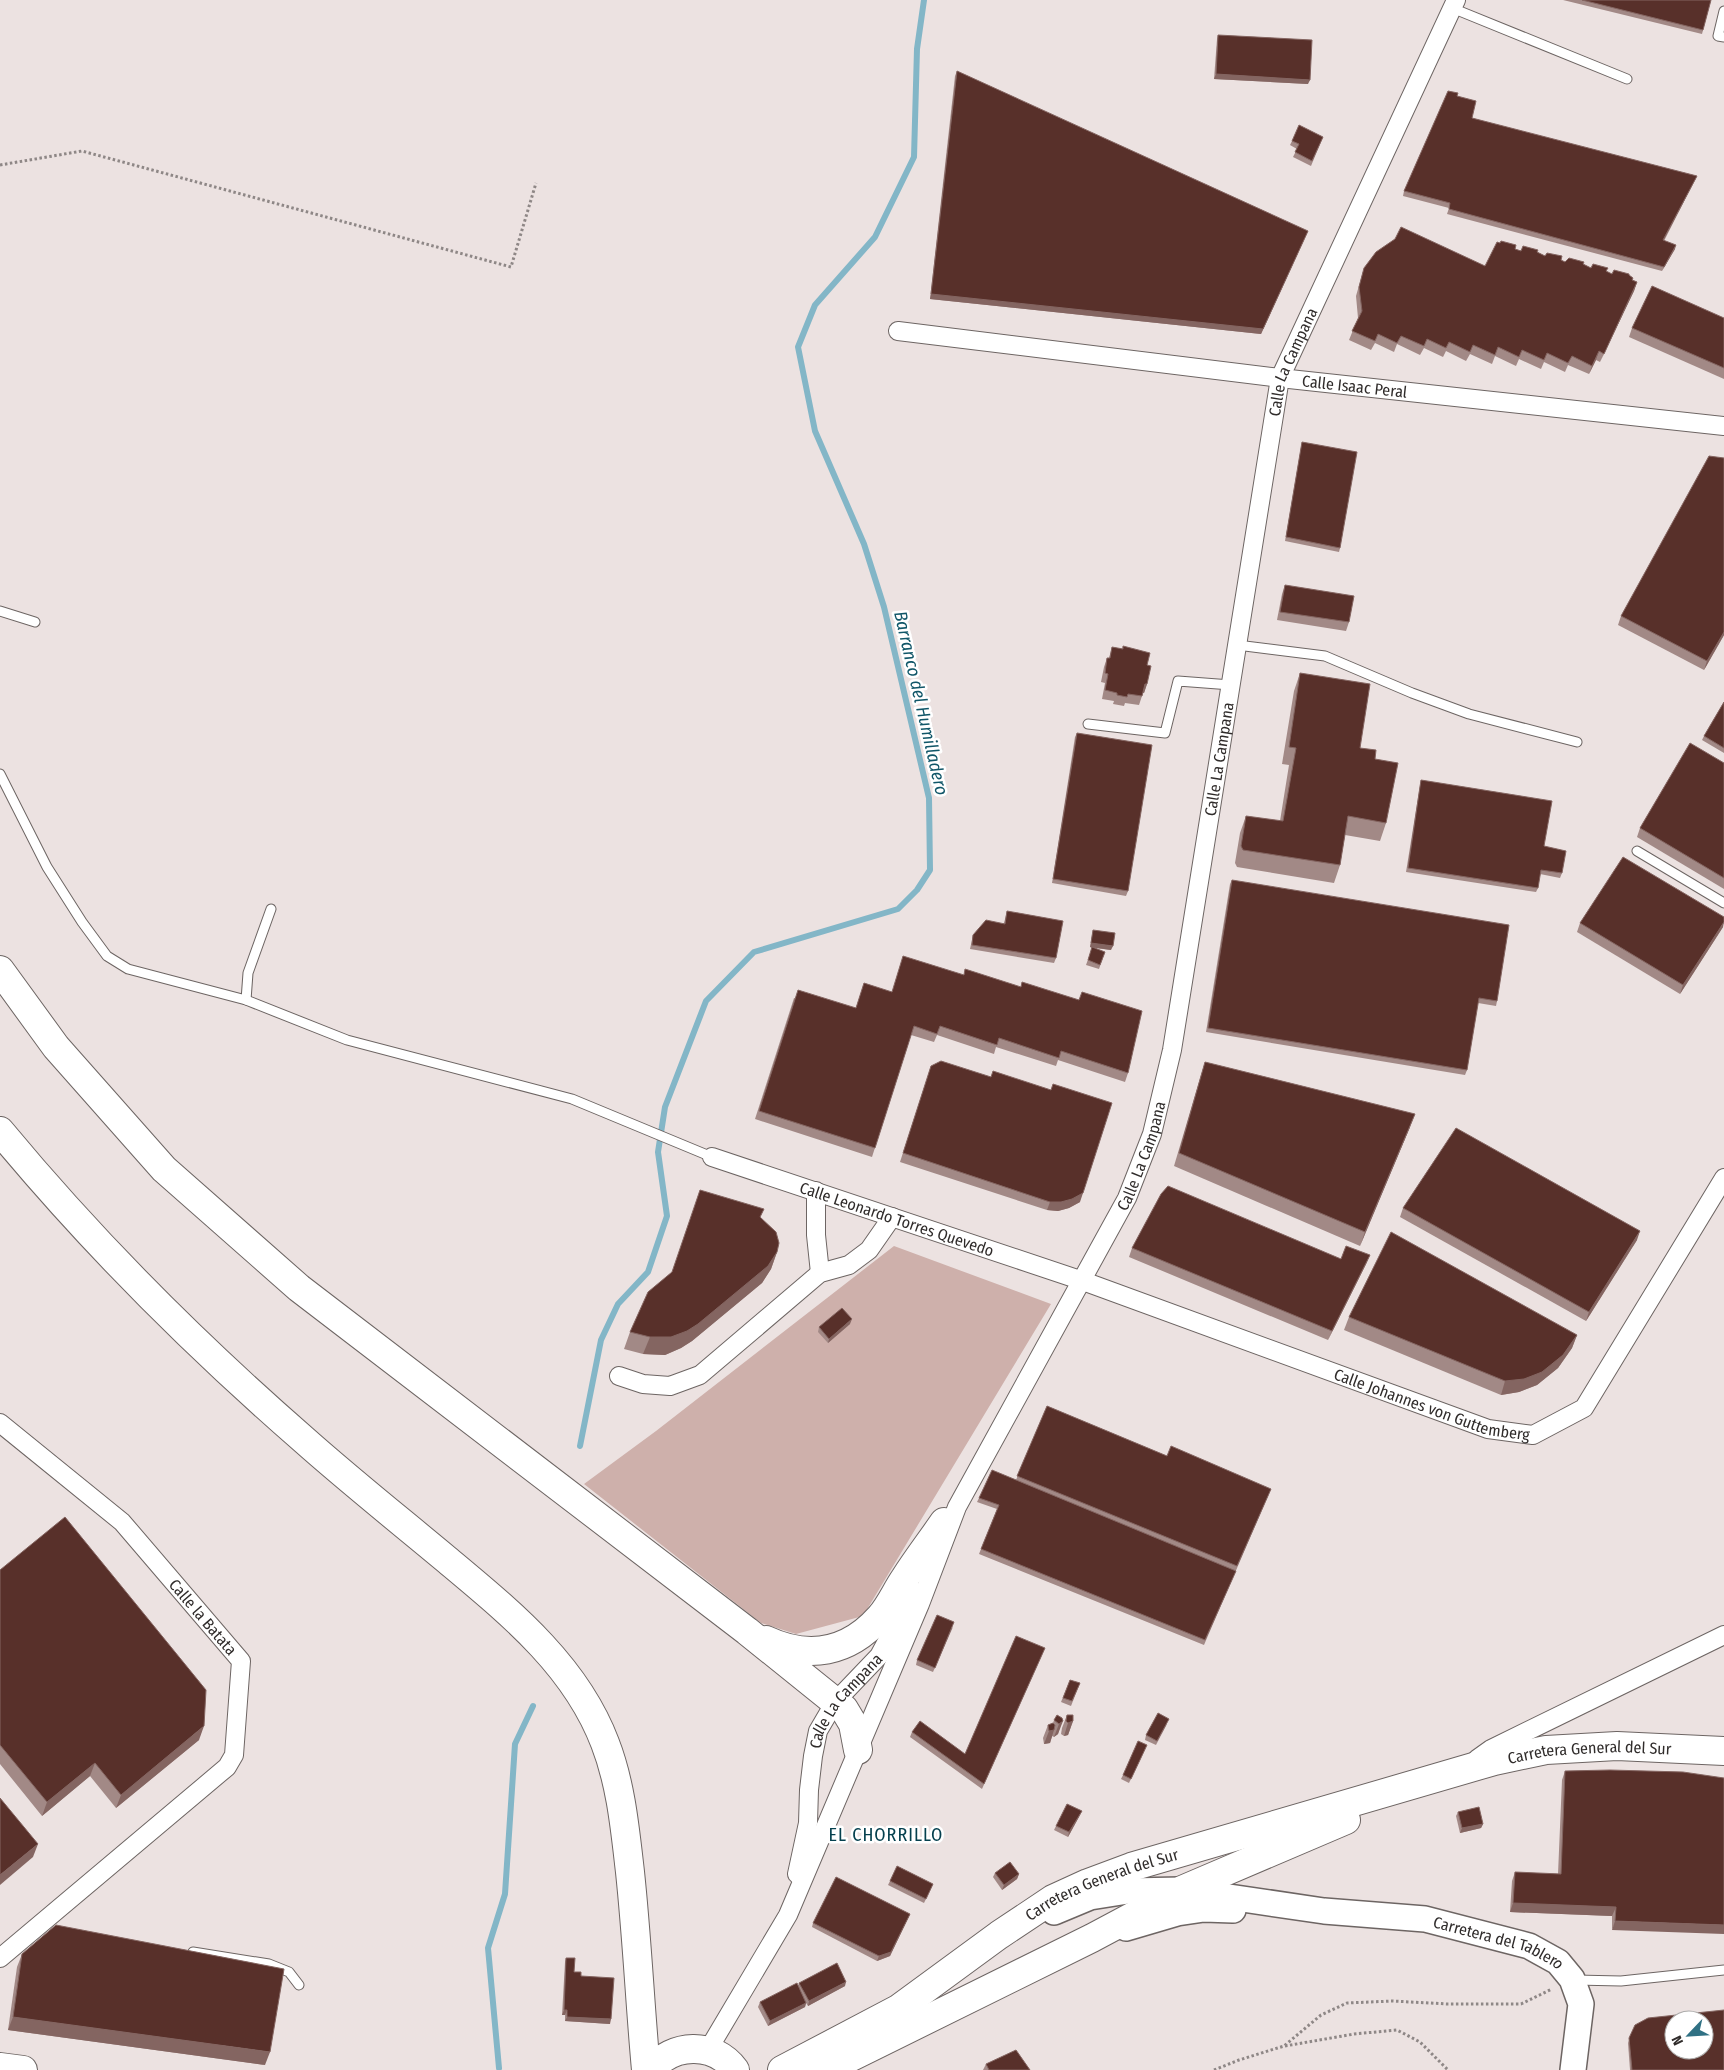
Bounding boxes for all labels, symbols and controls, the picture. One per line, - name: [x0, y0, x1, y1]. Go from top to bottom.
- street label: Calle La Campana: [1265, 305, 1321, 418]
- street label: Calle Isaac Peral: [1301, 371, 1408, 402]
- water label: Barranco del Humilladero: [889, 609, 953, 797]
- street label: Calle La Campana: [1201, 701, 1238, 817]
- street label: Calle La Campana: [1113, 1099, 1170, 1214]
- street label: Calle Leonardo Torres Quevedo: [797, 1178, 996, 1261]
- street label: Calle Johannes von Guttemberg: [1331, 1365, 1532, 1445]
- street label: Calle la Batata: [165, 1575, 241, 1659]
- street label: Calle La Campana: [806, 1649, 887, 1750]
- street label: Carretera General del Sur: [1506, 1737, 1672, 1768]
- district label: EL CHORRILLO: [829, 1824, 943, 1846]
- street label: Carretera General del Sur: [1022, 1845, 1181, 1925]
- street label: Carretera del Tablero: [1431, 1913, 1569, 1973]
- north arrow: [1664, 2010, 1714, 2060]
- text: N: [1668, 2033, 1687, 2048]

